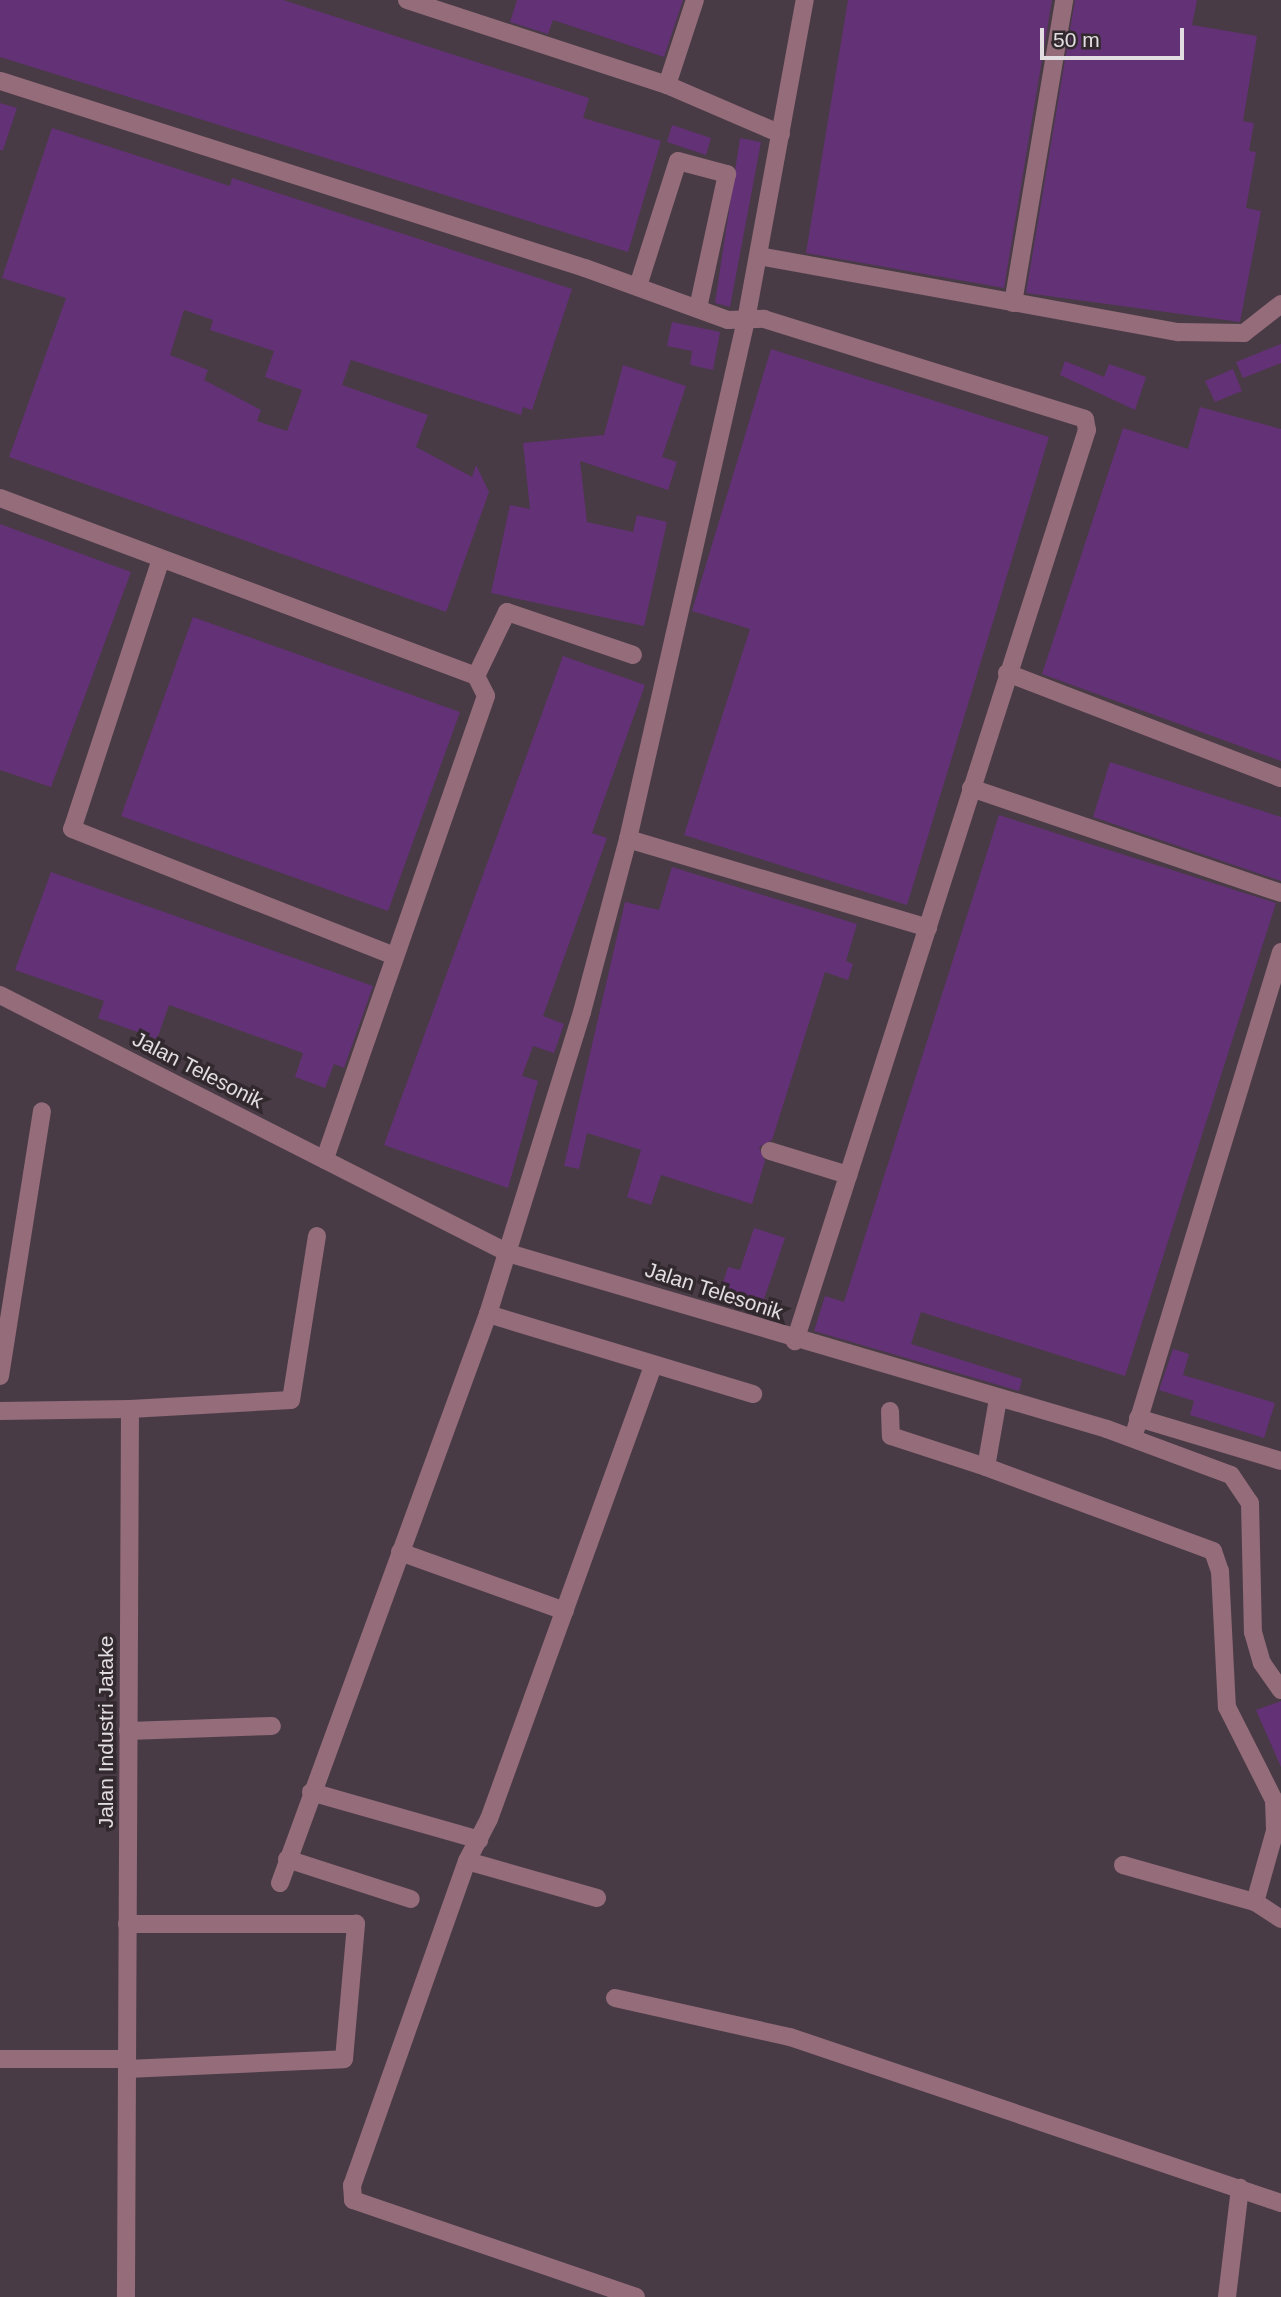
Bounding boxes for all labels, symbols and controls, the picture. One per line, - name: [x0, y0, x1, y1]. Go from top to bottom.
- scale bar: [1043, 14, 1186, 58]
- text: 50 m: [1053, 28, 1100, 51]
- street label: Jalan Telesonik: [128, 1026, 268, 1114]
- street label: Jalan Telesonik: [642, 1257, 786, 1325]
- street label: Jalan Industri Jatake: [93, 1636, 119, 1828]

